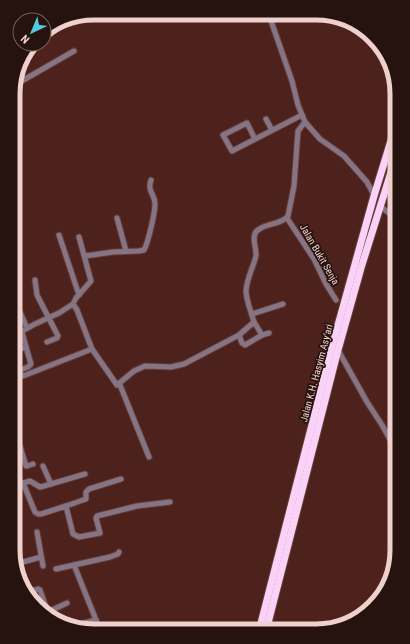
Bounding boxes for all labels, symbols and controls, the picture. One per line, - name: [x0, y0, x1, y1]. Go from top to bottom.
- north arrow: [12, 12, 52, 52]
- text: N: [18, 32, 32, 46]
- street label: Jalan Bukit Senja: [298, 222, 341, 287]
- street label: Jalan K.H. Hasyim Asy'ari: [298, 323, 335, 423]

